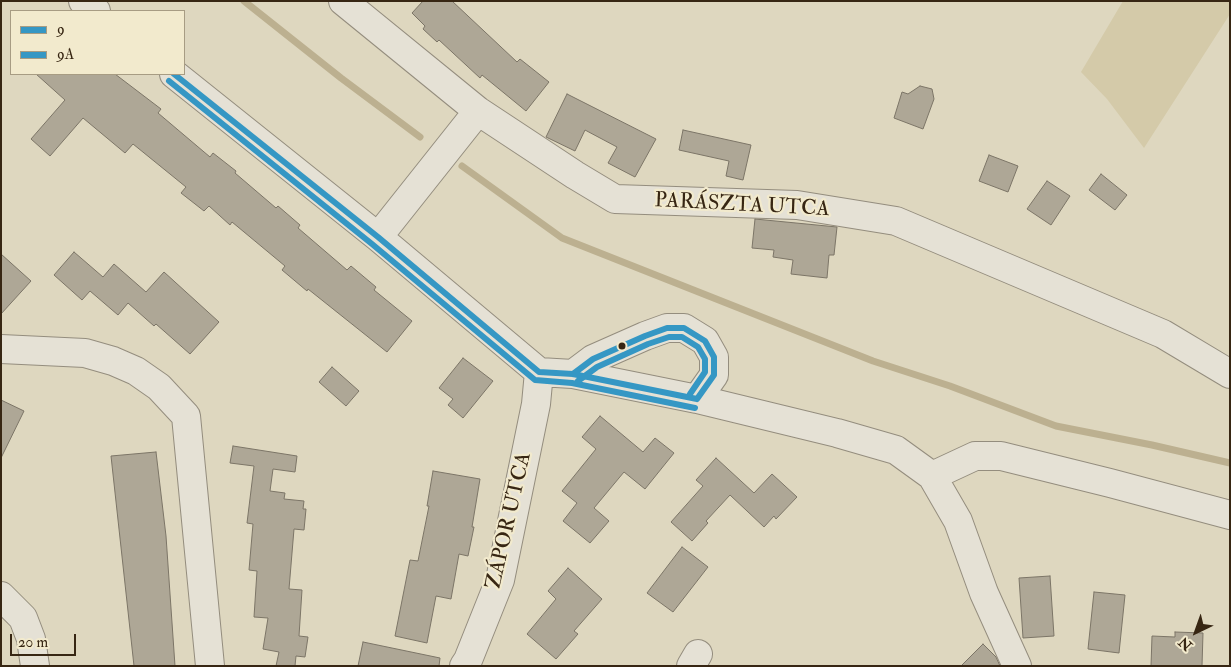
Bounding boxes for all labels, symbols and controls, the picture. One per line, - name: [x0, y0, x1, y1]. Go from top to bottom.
- legend: [10, 10, 185, 75]
- text: 9: [57, 20, 65, 39]
- text: 9A: [57, 45, 74, 64]
- street label: PARÁSZTA UTCA: [654, 189, 830, 223]
- unlabelled marker: [617, 341, 627, 351]
- street label: ZÁPOR UTCA: [482, 450, 538, 592]
- north arrow: [1171, 607, 1221, 657]
- scale bar: [12, 624, 79, 656]
- text: 20 m: [18, 633, 48, 652]
- text: N: [1175, 633, 1196, 654]

